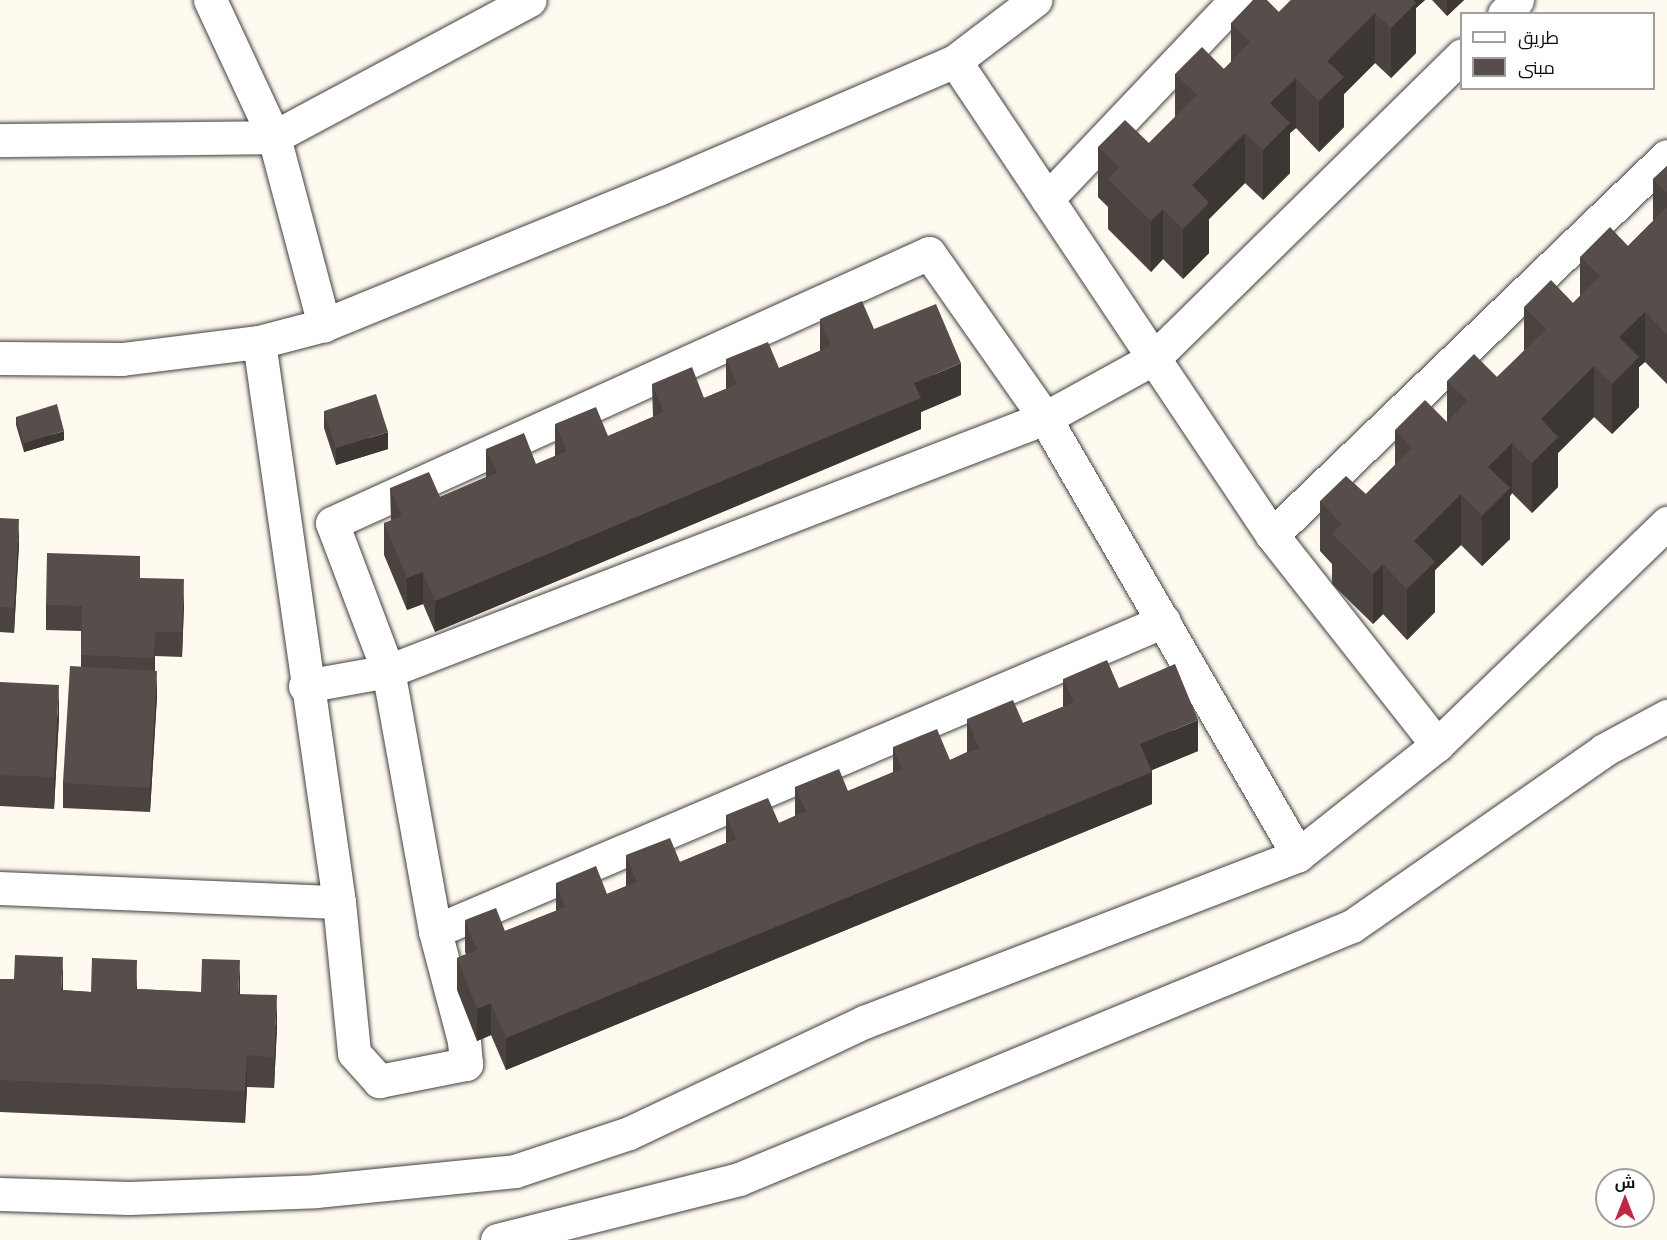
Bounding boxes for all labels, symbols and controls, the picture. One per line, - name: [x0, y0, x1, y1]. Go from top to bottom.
- legend: [1460, 12, 1655, 90]
- text: طريق: [1518, 25, 1559, 49]
- text: مبنى: [1518, 55, 1555, 79]
- north arrow: [1595, 1168, 1655, 1228]
- text: ش: [1615, 1171, 1635, 1193]

